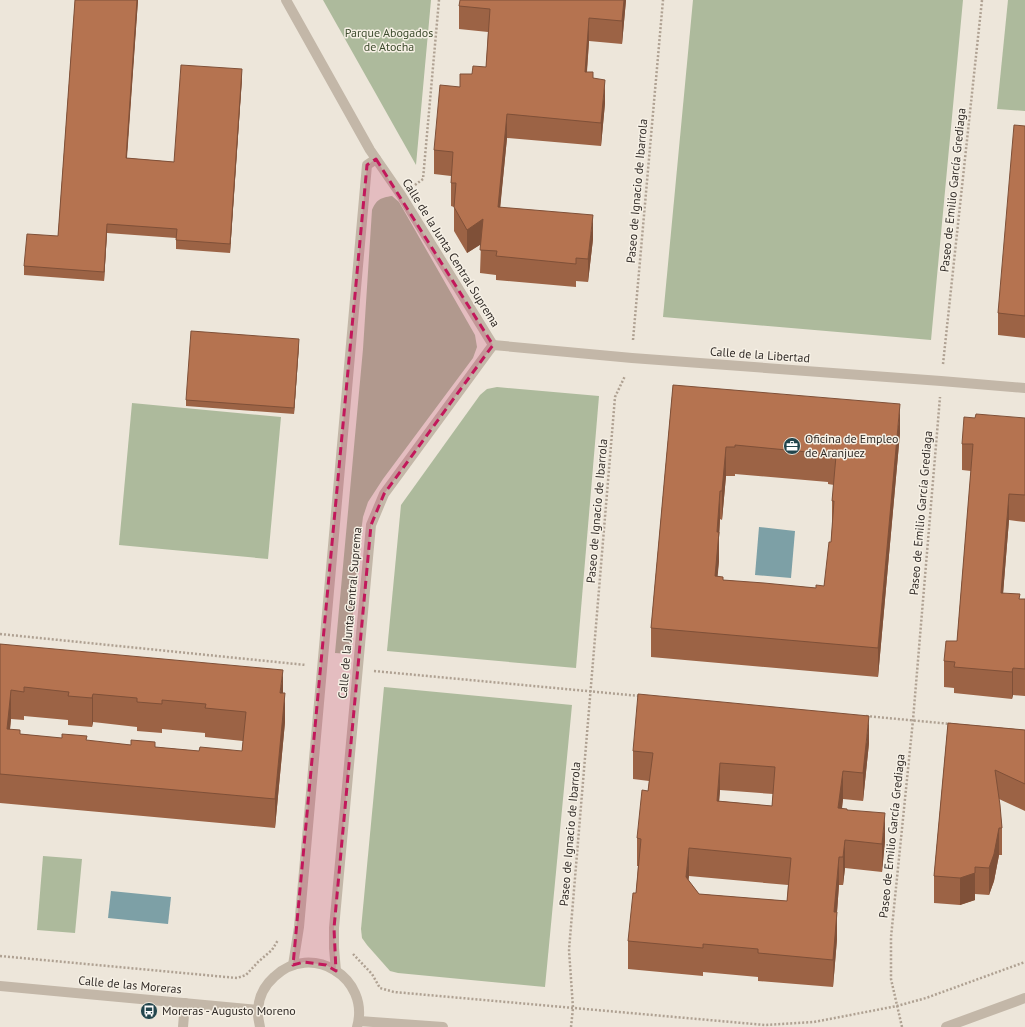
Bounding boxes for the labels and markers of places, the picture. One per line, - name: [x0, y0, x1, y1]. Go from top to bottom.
- place label: Oficina de Empleo de Aranjuez: [805, 431, 898, 460]
- office icon: Oficina de Empleo de Aranjuez: [782, 436, 802, 456]
- bus stop icon: Moreras - Augusto Moreno: [139, 1001, 159, 1021]
- place label: Moreras - Augusto Moreno: [162, 1003, 296, 1018]

